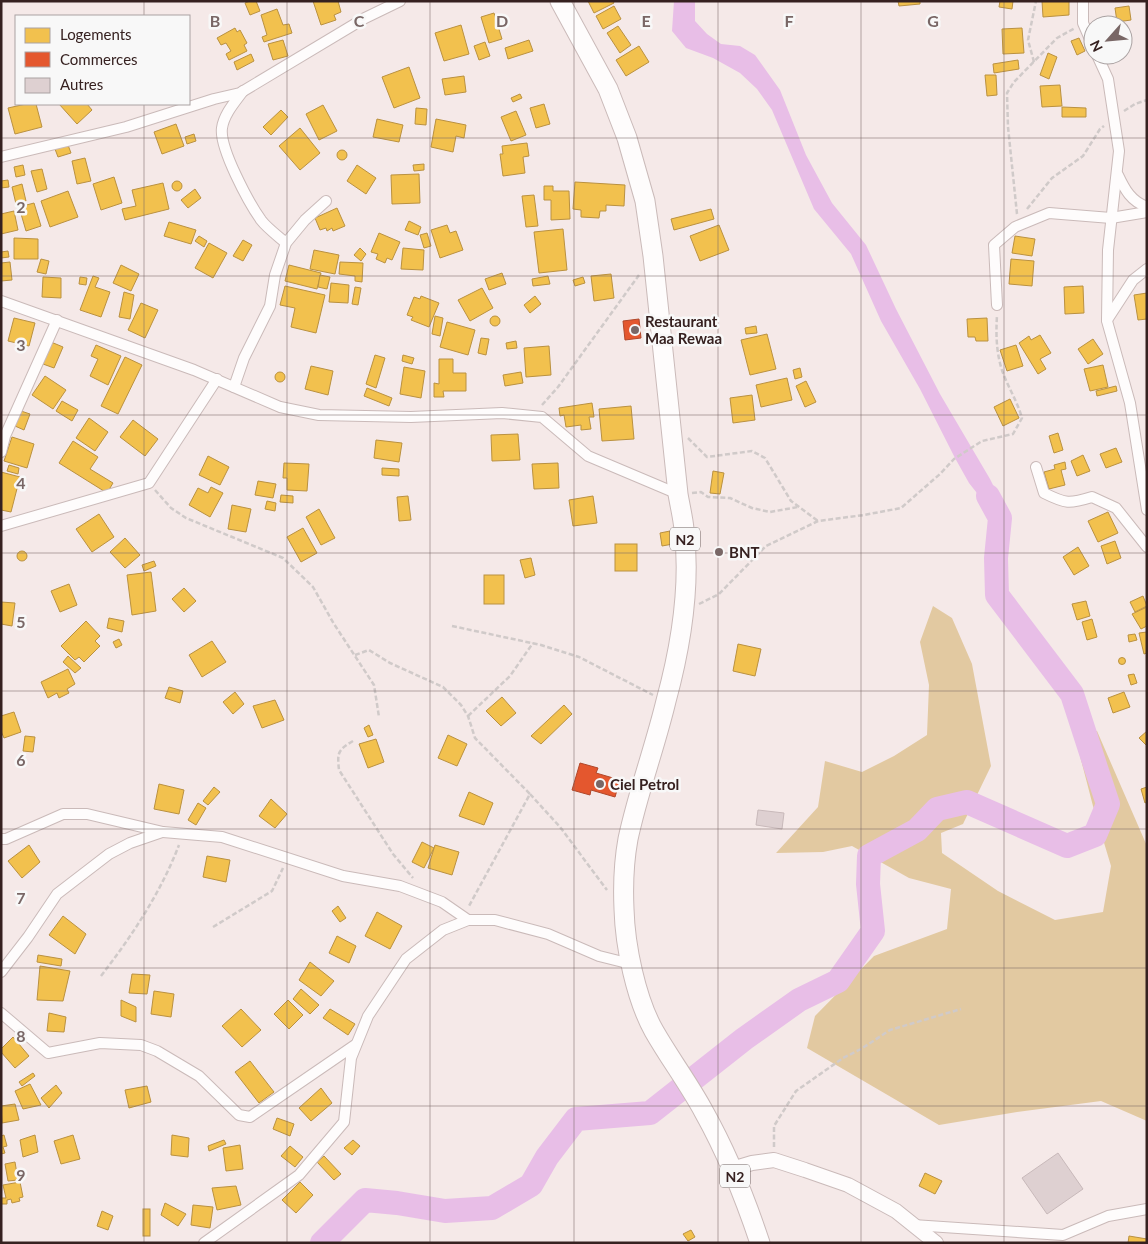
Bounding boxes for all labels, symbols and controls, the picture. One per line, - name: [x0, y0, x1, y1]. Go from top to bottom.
- text: B: [210, 11, 220, 30]
- text: C: [354, 11, 365, 30]
- text: D: [496, 11, 508, 30]
- text: E: [641, 11, 651, 30]
- text: F: [784, 11, 794, 30]
- text: G: [927, 11, 939, 30]
- legend: [15, 15, 190, 105]
- north arrow: [1083, 15, 1133, 65]
- text: Logements: [60, 25, 132, 43]
- text: N: [1086, 37, 1106, 55]
- text: Commerces: [60, 50, 138, 68]
- text: Autres: [60, 75, 103, 93]
- text: 2: [16, 197, 26, 216]
- place label: Restaurant Maa Rewaa: [645, 312, 722, 347]
- marker: Restaurant Maa Rewaa: [629, 324, 641, 336]
- text: 3: [16, 335, 26, 354]
- text: 4: [16, 473, 26, 492]
- road number: N2: [670, 528, 700, 550]
- place label: BNT: [729, 543, 759, 561]
- marker: BNT: [713, 546, 725, 558]
- text: 5: [16, 612, 26, 631]
- text: 6: [16, 750, 26, 769]
- place label: Ciel Petrol: [610, 775, 679, 793]
- marker: Ciel Petrol: [594, 778, 606, 790]
- text: 7: [16, 888, 26, 907]
- text: 8: [16, 1026, 26, 1045]
- road number: N2: [720, 1164, 750, 1188]
- text: 9: [16, 1165, 26, 1184]

